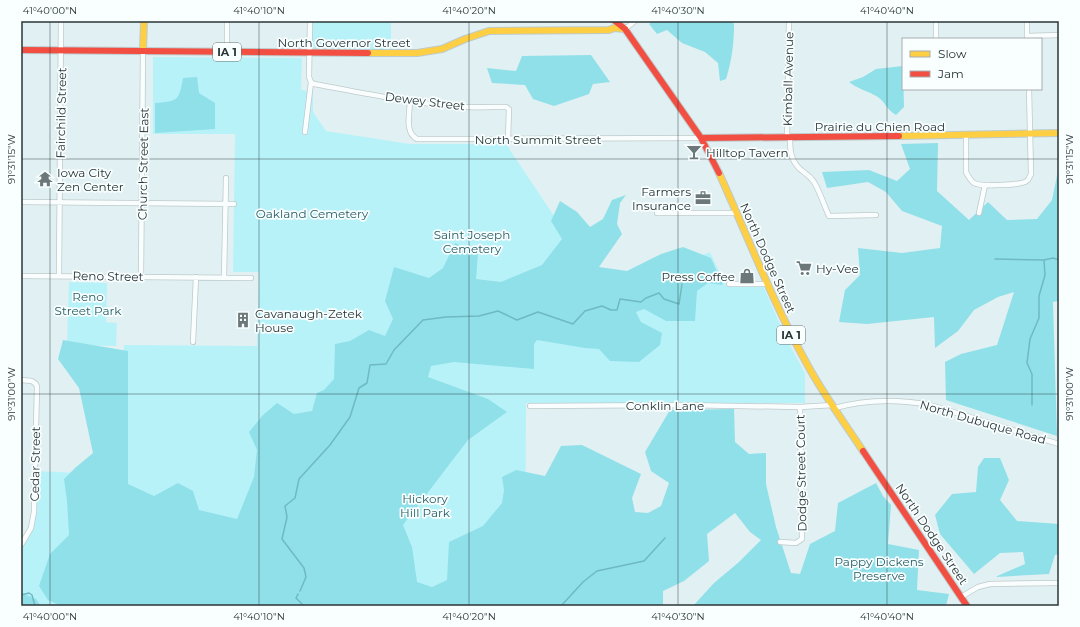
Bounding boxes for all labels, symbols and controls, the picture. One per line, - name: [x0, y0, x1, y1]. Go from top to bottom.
- text: 41°40'00"N: [23, 4, 77, 17]
- text: 41°40'10"N: [233, 4, 285, 17]
- text: 41°40'20"N: [442, 4, 496, 17]
- text: 41°40'30"N: [651, 4, 705, 17]
- text: 41°40'40"N: [860, 4, 914, 17]
- street label: Kimball Avenue: [780, 32, 796, 126]
- street label: North Governor Street: [277, 35, 411, 50]
- legend: [902, 38, 1042, 90]
- road number: IA 1: [213, 43, 241, 61]
- text: Slow: [938, 46, 967, 61]
- text: Jam: [937, 66, 964, 81]
- street label: Fairchild Street: [53, 67, 69, 159]
- street label: Dewey Street: [384, 89, 466, 113]
- street label: Church Street East: [135, 108, 151, 220]
- street label: Prairie du Chien Road: [815, 119, 945, 134]
- street label: North Summit Street: [475, 132, 601, 147]
- text: 91°31'15"W: [5, 134, 18, 184]
- text: 91°31'15"W: [1063, 134, 1076, 184]
- bar icon: Hilltop Tavern: [685, 143, 703, 161]
- place label: Hilltop Tavern: [706, 145, 789, 160]
- place label: Iowa City Zen Center: [57, 165, 124, 194]
- temple icon: Iowa City Zen Center: [36, 170, 54, 188]
- place label: Farmers Insurance: [632, 184, 691, 213]
- office icon: Farmers Insurance: [694, 189, 712, 207]
- street label: North Dodge Street: [737, 201, 799, 315]
- park label: Oakland Cemetery: [256, 206, 369, 221]
- park label: Saint Joseph Cemetery: [434, 227, 510, 256]
- supermarket icon: Hy-Vee: [795, 259, 813, 277]
- place label: Hy-Vee: [816, 261, 859, 276]
- shop icon: Press Coffee: [738, 267, 756, 285]
- street label: Reno Street: [72, 268, 144, 284]
- place label: Press Coffee: [662, 269, 735, 284]
- park label: Reno Street Park: [55, 289, 122, 318]
- place label: Cavanaugh-Zetek House: [255, 306, 363, 335]
- building icon: Cavanaugh-Zetek House: [234, 311, 252, 329]
- road number: IA 1: [777, 326, 805, 344]
- text: 91°31'00"W: [5, 367, 18, 421]
- text: 91°31'00"W: [1063, 367, 1076, 421]
- street label: North Dubuque Road: [918, 397, 1048, 447]
- street label: Conklin Lane: [626, 398, 704, 413]
- street label: Dodge Street Court: [792, 414, 810, 532]
- street label: Cedar Street: [27, 426, 43, 502]
- street label: North Dodge Street: [893, 481, 972, 588]
- park label: Hickory Hill Park: [400, 491, 451, 520]
- park label: Pappy Dickens Preserve: [834, 554, 924, 583]
- text: 41°40'00"N: [23, 610, 77, 623]
- text: 41°40'10"N: [233, 610, 285, 623]
- text: 41°40'20"N: [442, 610, 496, 623]
- text: 41°40'30"N: [651, 610, 705, 623]
- text: 41°40'40"N: [860, 610, 914, 623]

